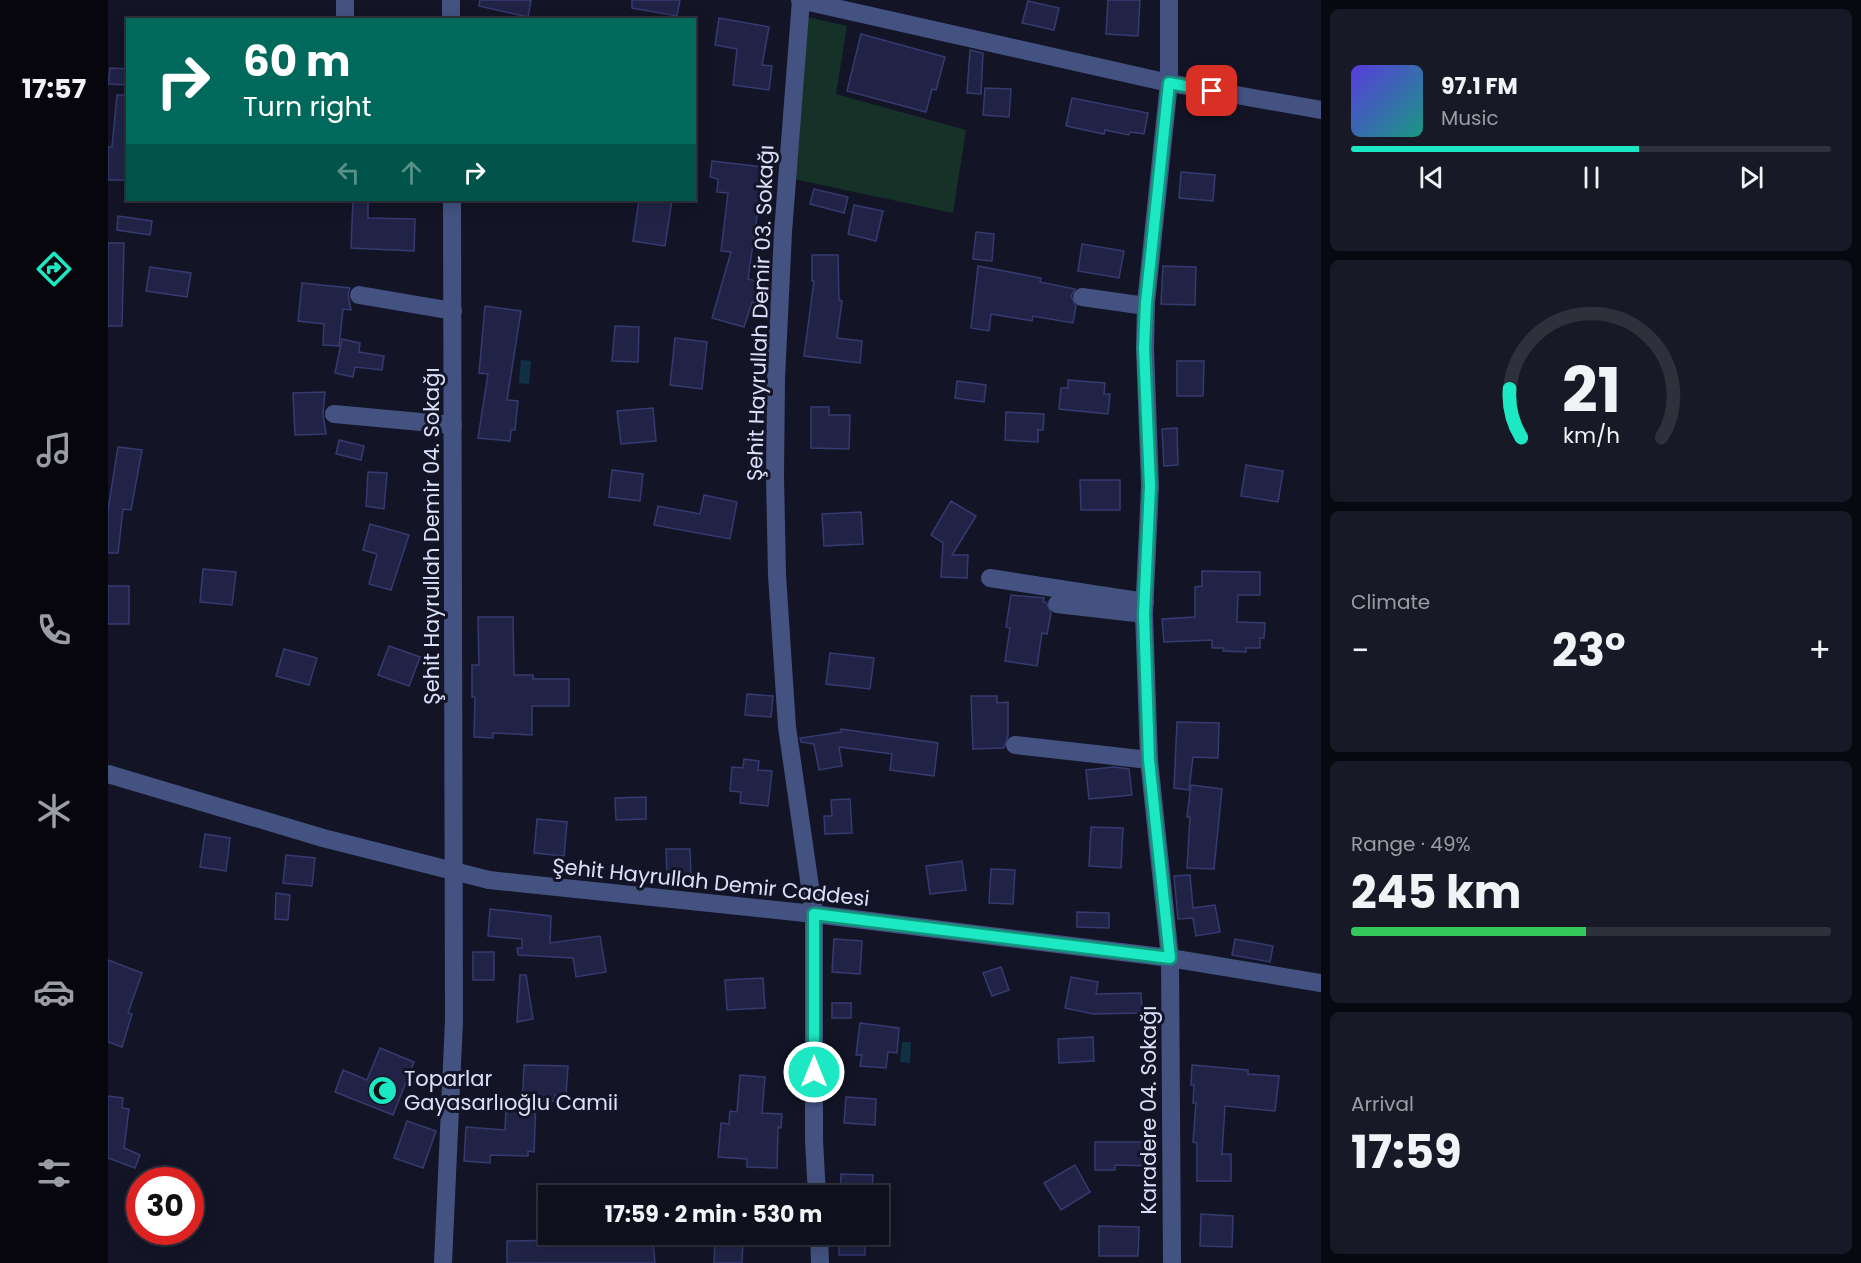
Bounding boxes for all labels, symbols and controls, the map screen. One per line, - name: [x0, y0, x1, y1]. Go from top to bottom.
- text: 60 m: [243, 32, 351, 91]
- icon: right: [144, 42, 222, 120]
- pin: [1186, 65, 1237, 116]
- text: 17:57: [22, 70, 86, 107]
- text: 97.1 FM: [1441, 71, 1518, 102]
- icon: arrive: [1195, 74, 1228, 107]
- text: Turn right: [243, 88, 372, 125]
- text: Music: [1441, 104, 1499, 132]
- street label: Şehit Hayrullah Demir 03. Sokağı: [740, 144, 780, 482]
- icon: left: [332, 156, 365, 189]
- icon: ahead: [395, 156, 428, 189]
- icon: right: [458, 156, 491, 189]
- icon: previous: [1415, 161, 1448, 194]
- icon: pause: [1575, 161, 1608, 194]
- icon: next: [1735, 161, 1768, 194]
- icon: directions: [33, 248, 75, 290]
- text: 21: [1561, 346, 1621, 434]
- street label: Şehit Hayrullah Demir 04. Sokağı: [417, 367, 446, 705]
- text: km/h: [1562, 420, 1620, 451]
- icon: music: [33, 429, 75, 471]
- text: Climate: [1351, 588, 1430, 616]
- icon: phone: [33, 609, 75, 651]
- text: 23°: [1552, 619, 1626, 682]
- text: −: [1351, 627, 1369, 674]
- text: +: [1808, 627, 1831, 674]
- icon: climate: [33, 790, 75, 832]
- text: Range · 49%: [1351, 830, 1471, 858]
- street label: Şehit Hayrullah Demir Caddesi: [551, 851, 871, 913]
- text: 245 km: [1351, 861, 1521, 924]
- icon: car: [33, 971, 75, 1013]
- street label: Karadere 04. Sokağı: [1134, 1005, 1163, 1215]
- position arrow: [782, 1040, 846, 1104]
- place label: Toparlar Gayasarlıoğlu Camii: [404, 1064, 618, 1117]
- mosque icon: Toparlar Gayasarlıoğlu Camii: [367, 1074, 399, 1106]
- text: Arrival: [1351, 1090, 1414, 1118]
- text: 17:59: [1351, 1121, 1462, 1184]
- icon: filters: [33, 1152, 75, 1194]
- speed limit sign: 30: [126, 1167, 204, 1245]
- text: 17:59 · 2 min · 530 m: [605, 1199, 822, 1230]

